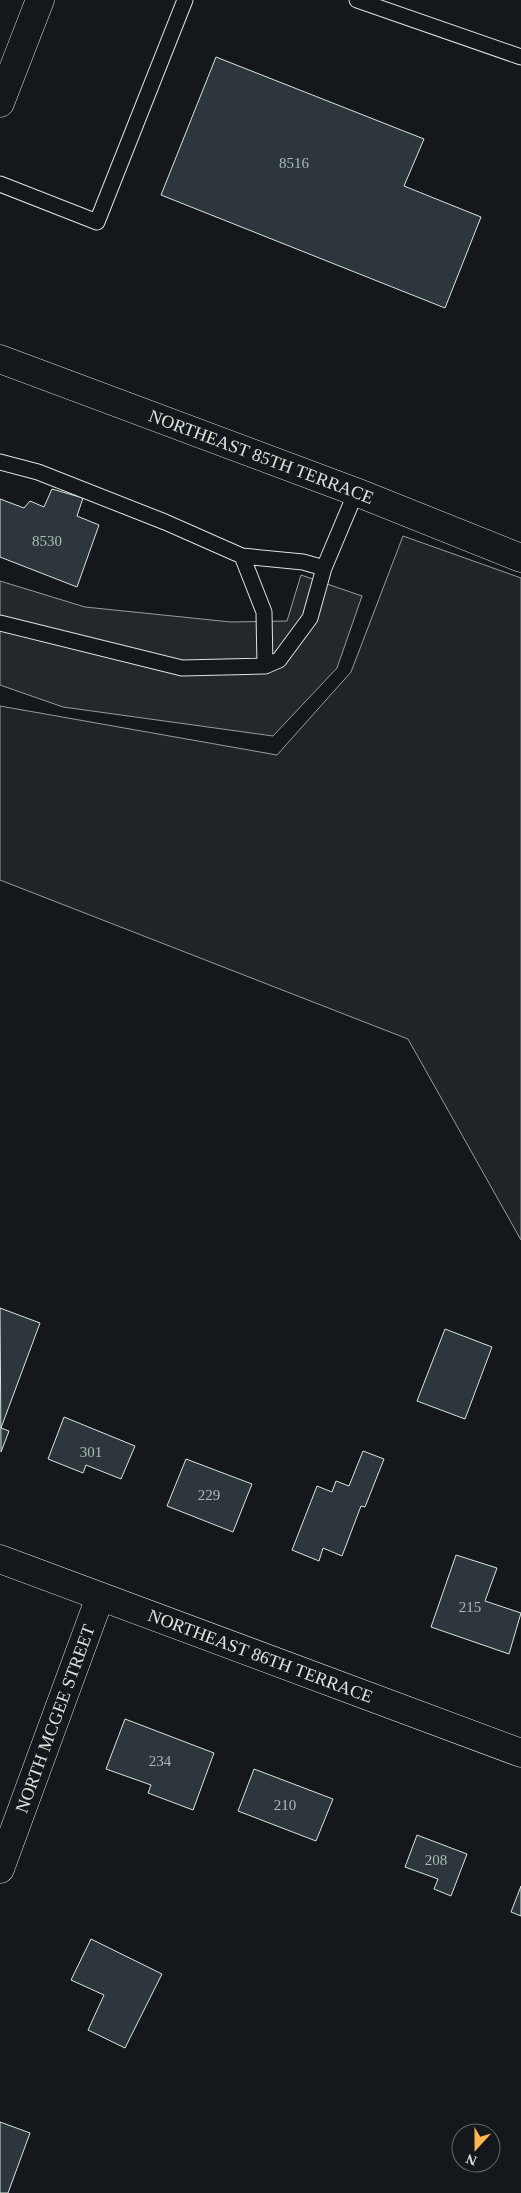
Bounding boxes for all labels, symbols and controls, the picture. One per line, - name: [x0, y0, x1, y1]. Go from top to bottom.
- house number: 8516: [279, 155, 310, 171]
- street label: NORTHEAST 85TH TERRACE: [146, 406, 377, 508]
- house number: 8530: [32, 533, 62, 549]
- house number: 301: [80, 1444, 102, 1460]
- house number: 229: [198, 1487, 220, 1503]
- house number: 215: [459, 1599, 481, 1615]
- street label: NORTHEAST 86TH TERRACE: [145, 1605, 376, 1707]
- street label: NORTH MCGEE STREET: [11, 1622, 99, 1816]
- house number: 234: [149, 1753, 172, 1769]
- house number: 210: [274, 1797, 296, 1813]
- house number: 208: [425, 1852, 447, 1868]
- north arrow: [451, 2123, 501, 2173]
- text: N: [464, 2151, 479, 2168]

